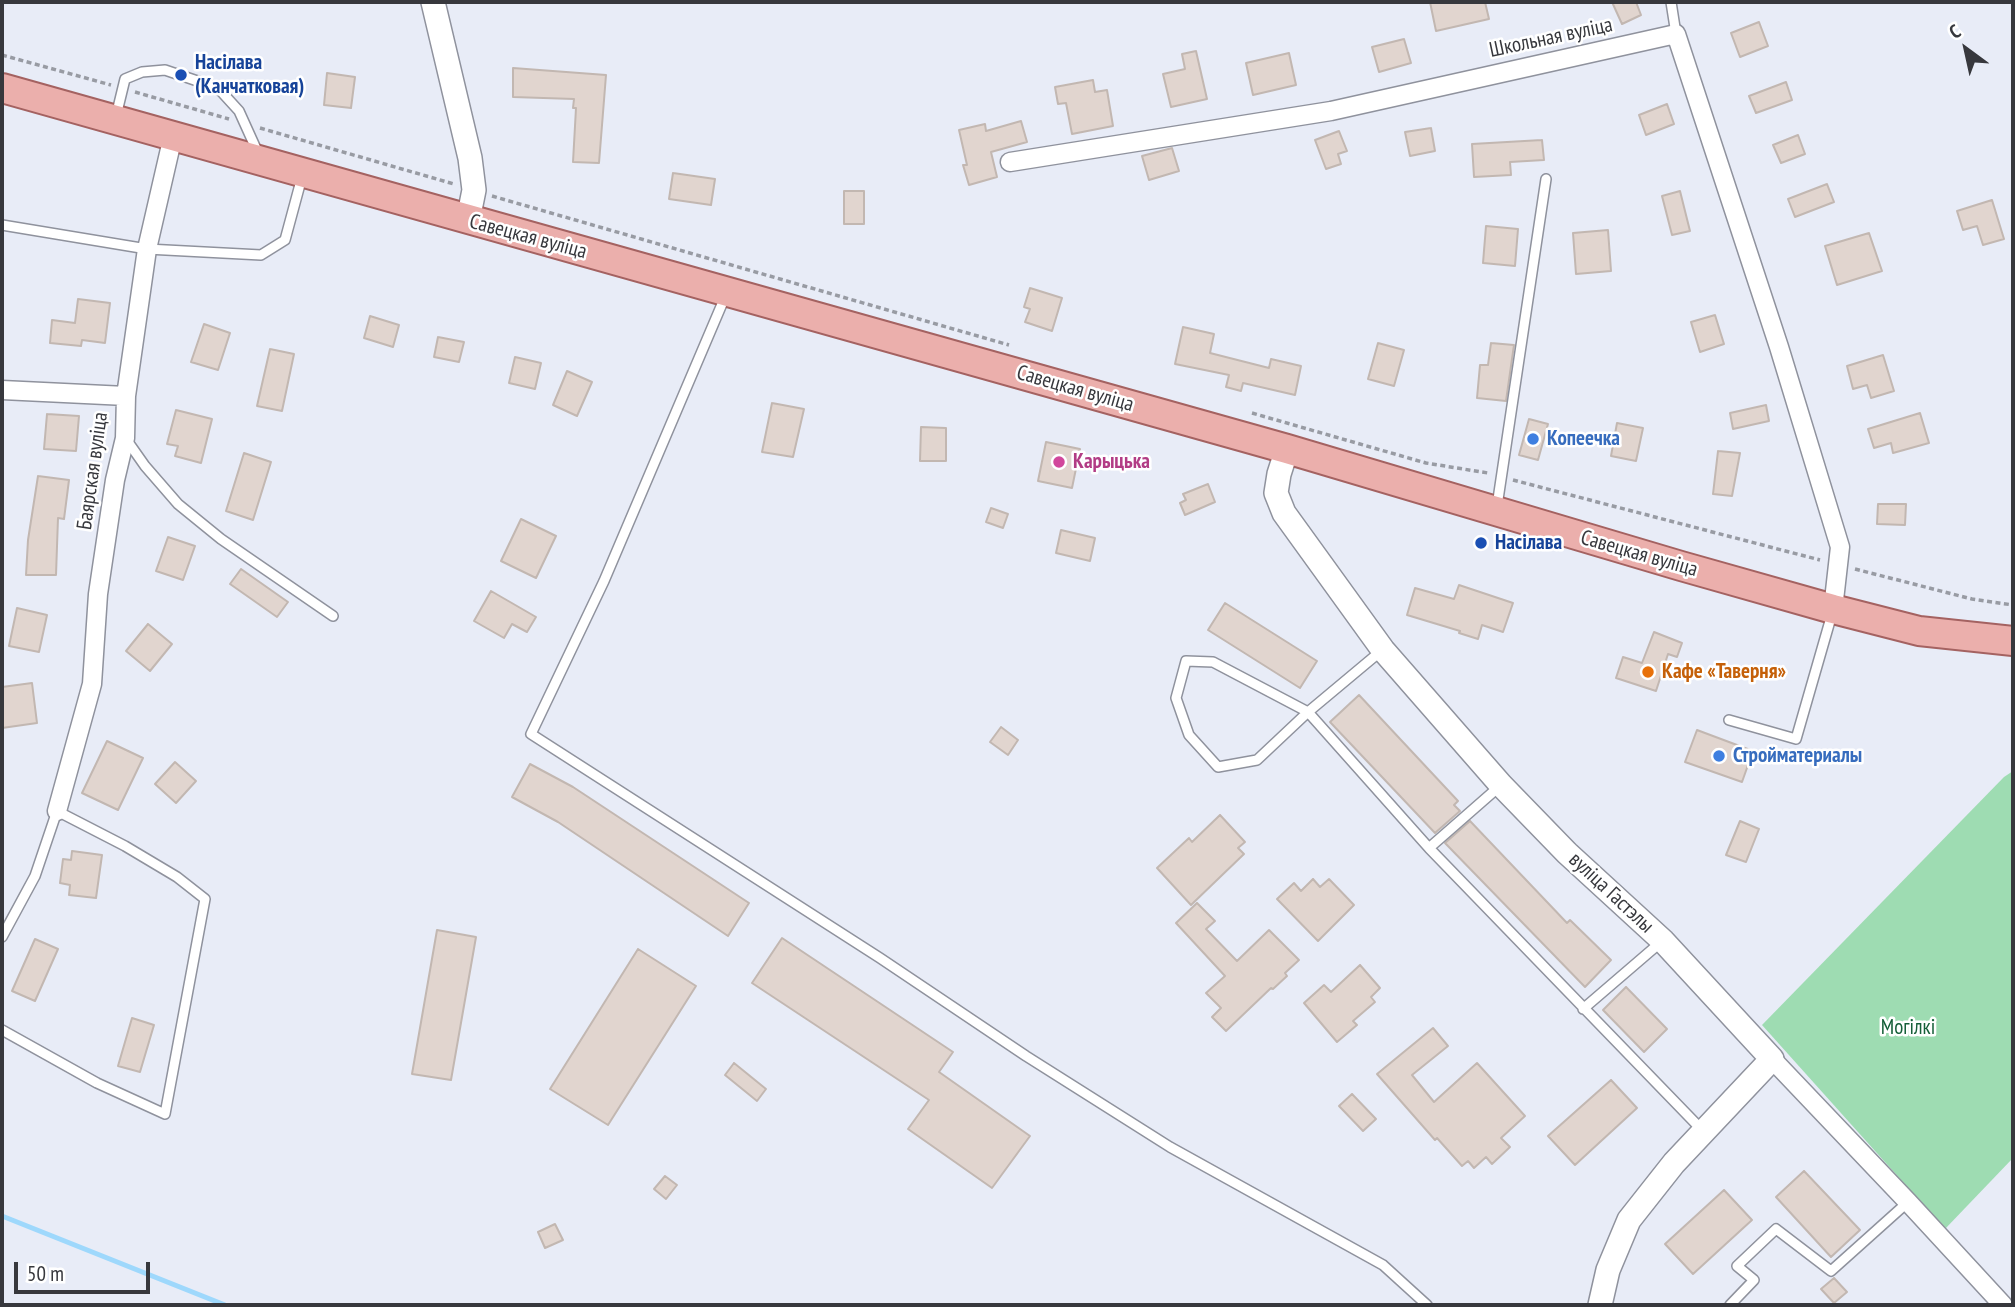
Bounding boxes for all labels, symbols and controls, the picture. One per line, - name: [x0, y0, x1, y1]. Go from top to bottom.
- street label: Школьная вуліца: [1487, 13, 1615, 63]
- north arrow: [1931, 14, 2001, 84]
- text: С: [1944, 19, 1965, 44]
- place label: Насілава (Канчатковая): [195, 50, 304, 100]
- marker: Насілава (Канчатковая): [173, 67, 189, 83]
- street label: Савецкая вуліца: [467, 209, 589, 265]
- street label: Савецкая вуліца: [1014, 360, 1136, 418]
- street label: Баярская вуліца: [72, 411, 114, 531]
- place label: Копеечка: [1547, 426, 1620, 452]
- marker: Копеечка: [1525, 431, 1541, 447]
- place label: Карыцька: [1073, 449, 1150, 475]
- marker: Карыцька: [1051, 454, 1067, 470]
- street label: Савецкая вуліца: [1578, 525, 1700, 583]
- place label: Насілава: [1495, 530, 1562, 556]
- marker: Насілава: [1473, 535, 1489, 551]
- place label: Кафе «Таверня»: [1662, 659, 1786, 685]
- marker: Кафе «Таверня»: [1640, 664, 1656, 680]
- place label: Стройматериалы: [1733, 743, 1862, 769]
- marker: Стройматериалы: [1711, 748, 1727, 764]
- street label: вуліца Гастэлы: [1563, 847, 1659, 939]
- park label: Могілкі: [1881, 1015, 1935, 1041]
- scale bar: [18, 1248, 154, 1292]
- text: 50 m: [27, 1260, 64, 1287]

